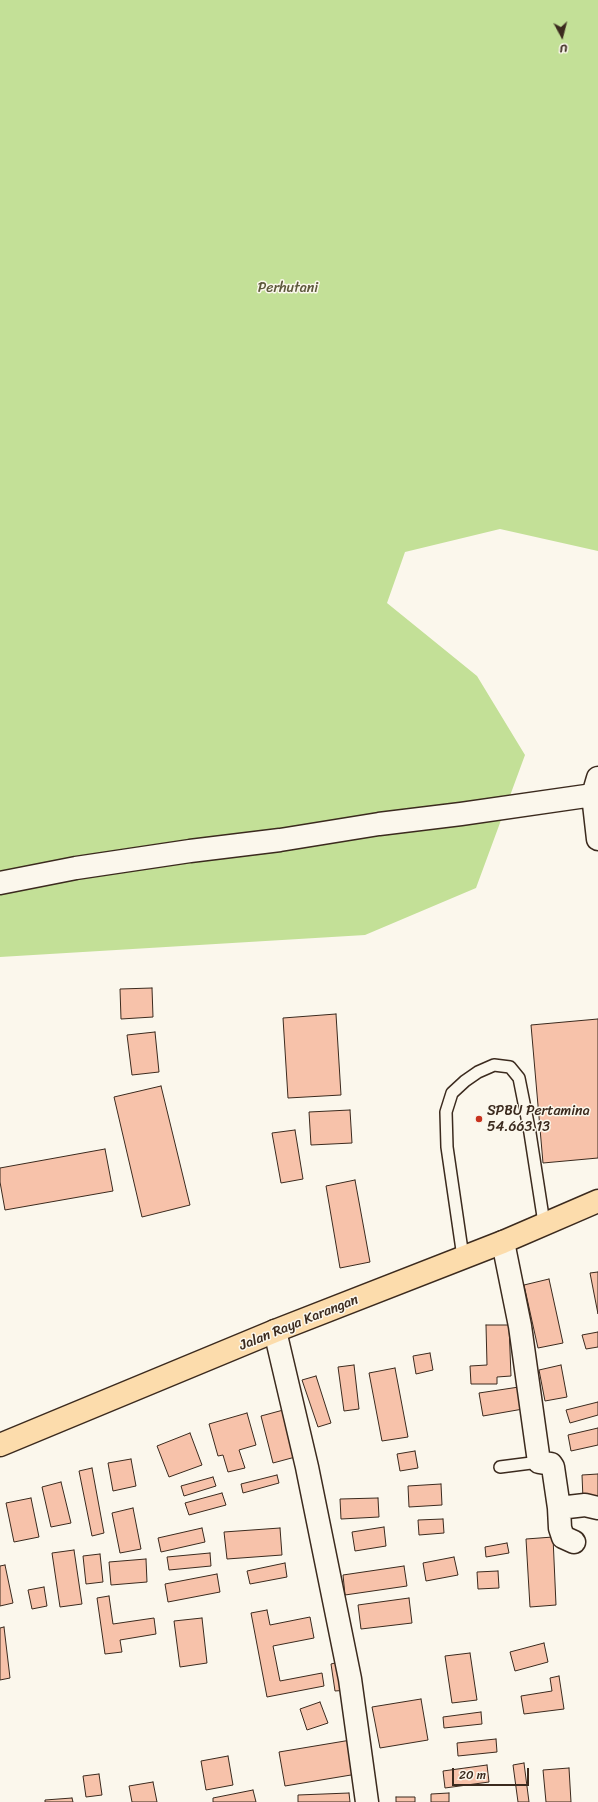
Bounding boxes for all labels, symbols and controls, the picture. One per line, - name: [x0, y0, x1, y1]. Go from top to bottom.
- north arrow: [542, 16, 582, 56]
- text: U: [559, 39, 568, 58]
- park label: Perhutani: [258, 280, 318, 296]
- place label: SPBU Pertamina 54.663.13: [487, 1103, 590, 1136]
- marker: SPBU Pertamina 54.663.13: [474, 1114, 484, 1124]
- street label: Jalan Raya Karangan: [237, 1291, 361, 1355]
- scale bar: [454, 1760, 531, 1786]
- text: 20 m: [459, 1764, 486, 1786]

